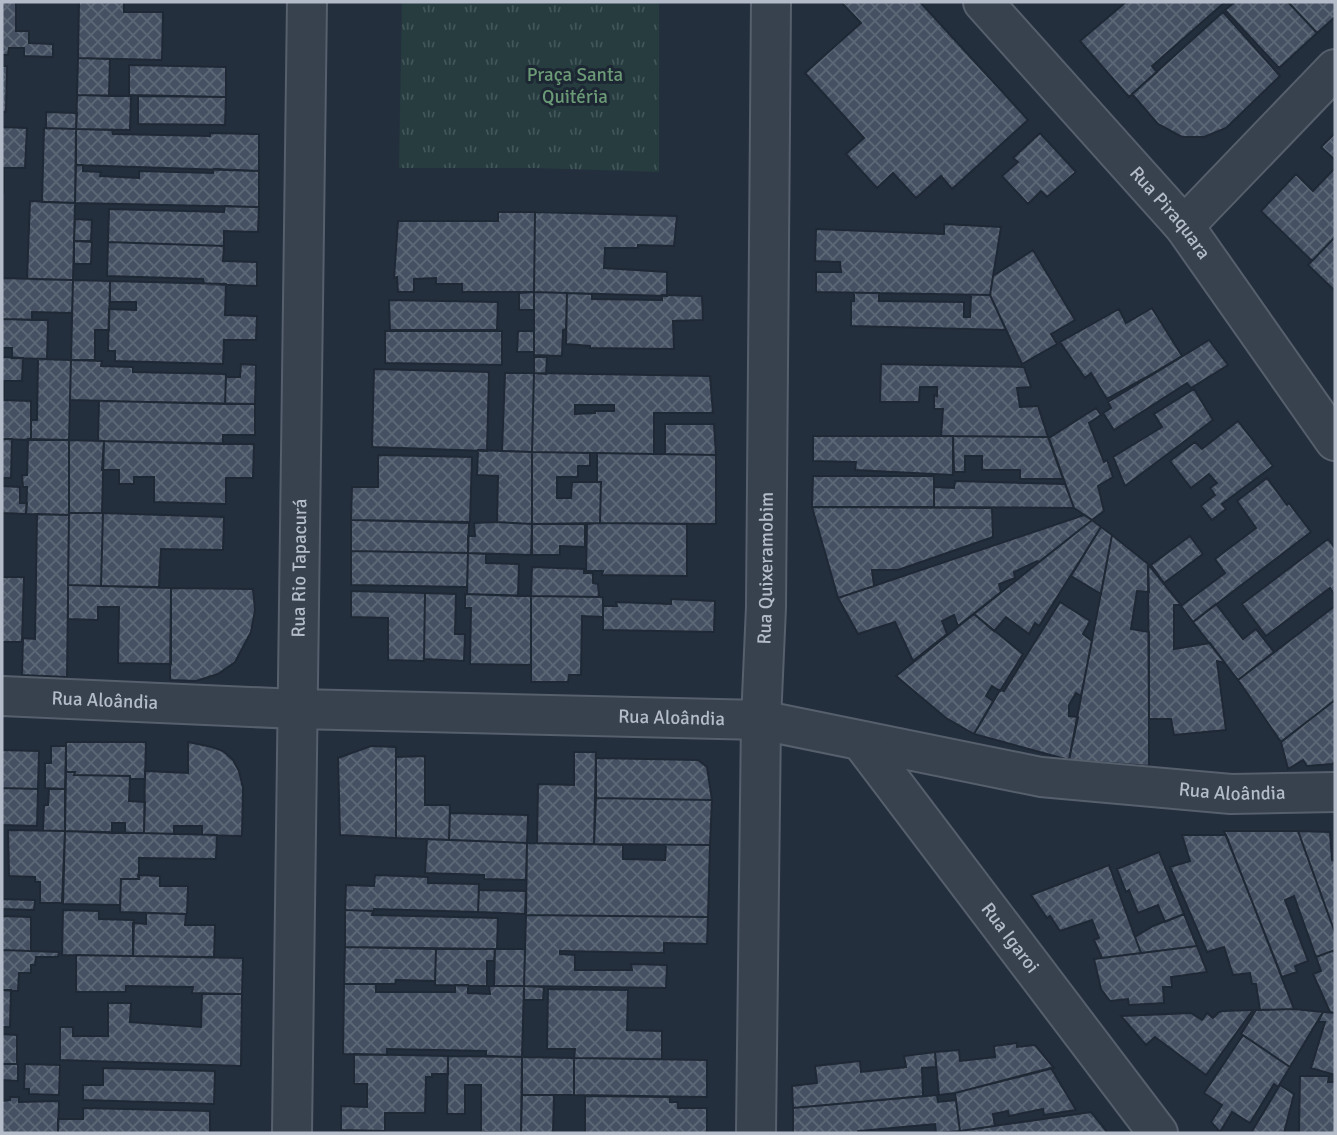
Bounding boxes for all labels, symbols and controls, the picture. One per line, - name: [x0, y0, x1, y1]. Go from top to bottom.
- park label: Praça Santa Quitéria: [527, 63, 623, 109]
- street label: Rua Piraquara: [1124, 161, 1216, 264]
- street label: Rua Quixeramobim: [752, 492, 779, 645]
- street label: Rua Rio Tapacurá: [287, 498, 312, 638]
- street label: Rua Aloândia: [51, 686, 159, 715]
- street label: Rua Aloândia: [618, 705, 725, 731]
- street label: Rua Aloândia: [1178, 777, 1286, 806]
- street label: Rua Igaroi: [976, 898, 1045, 978]

